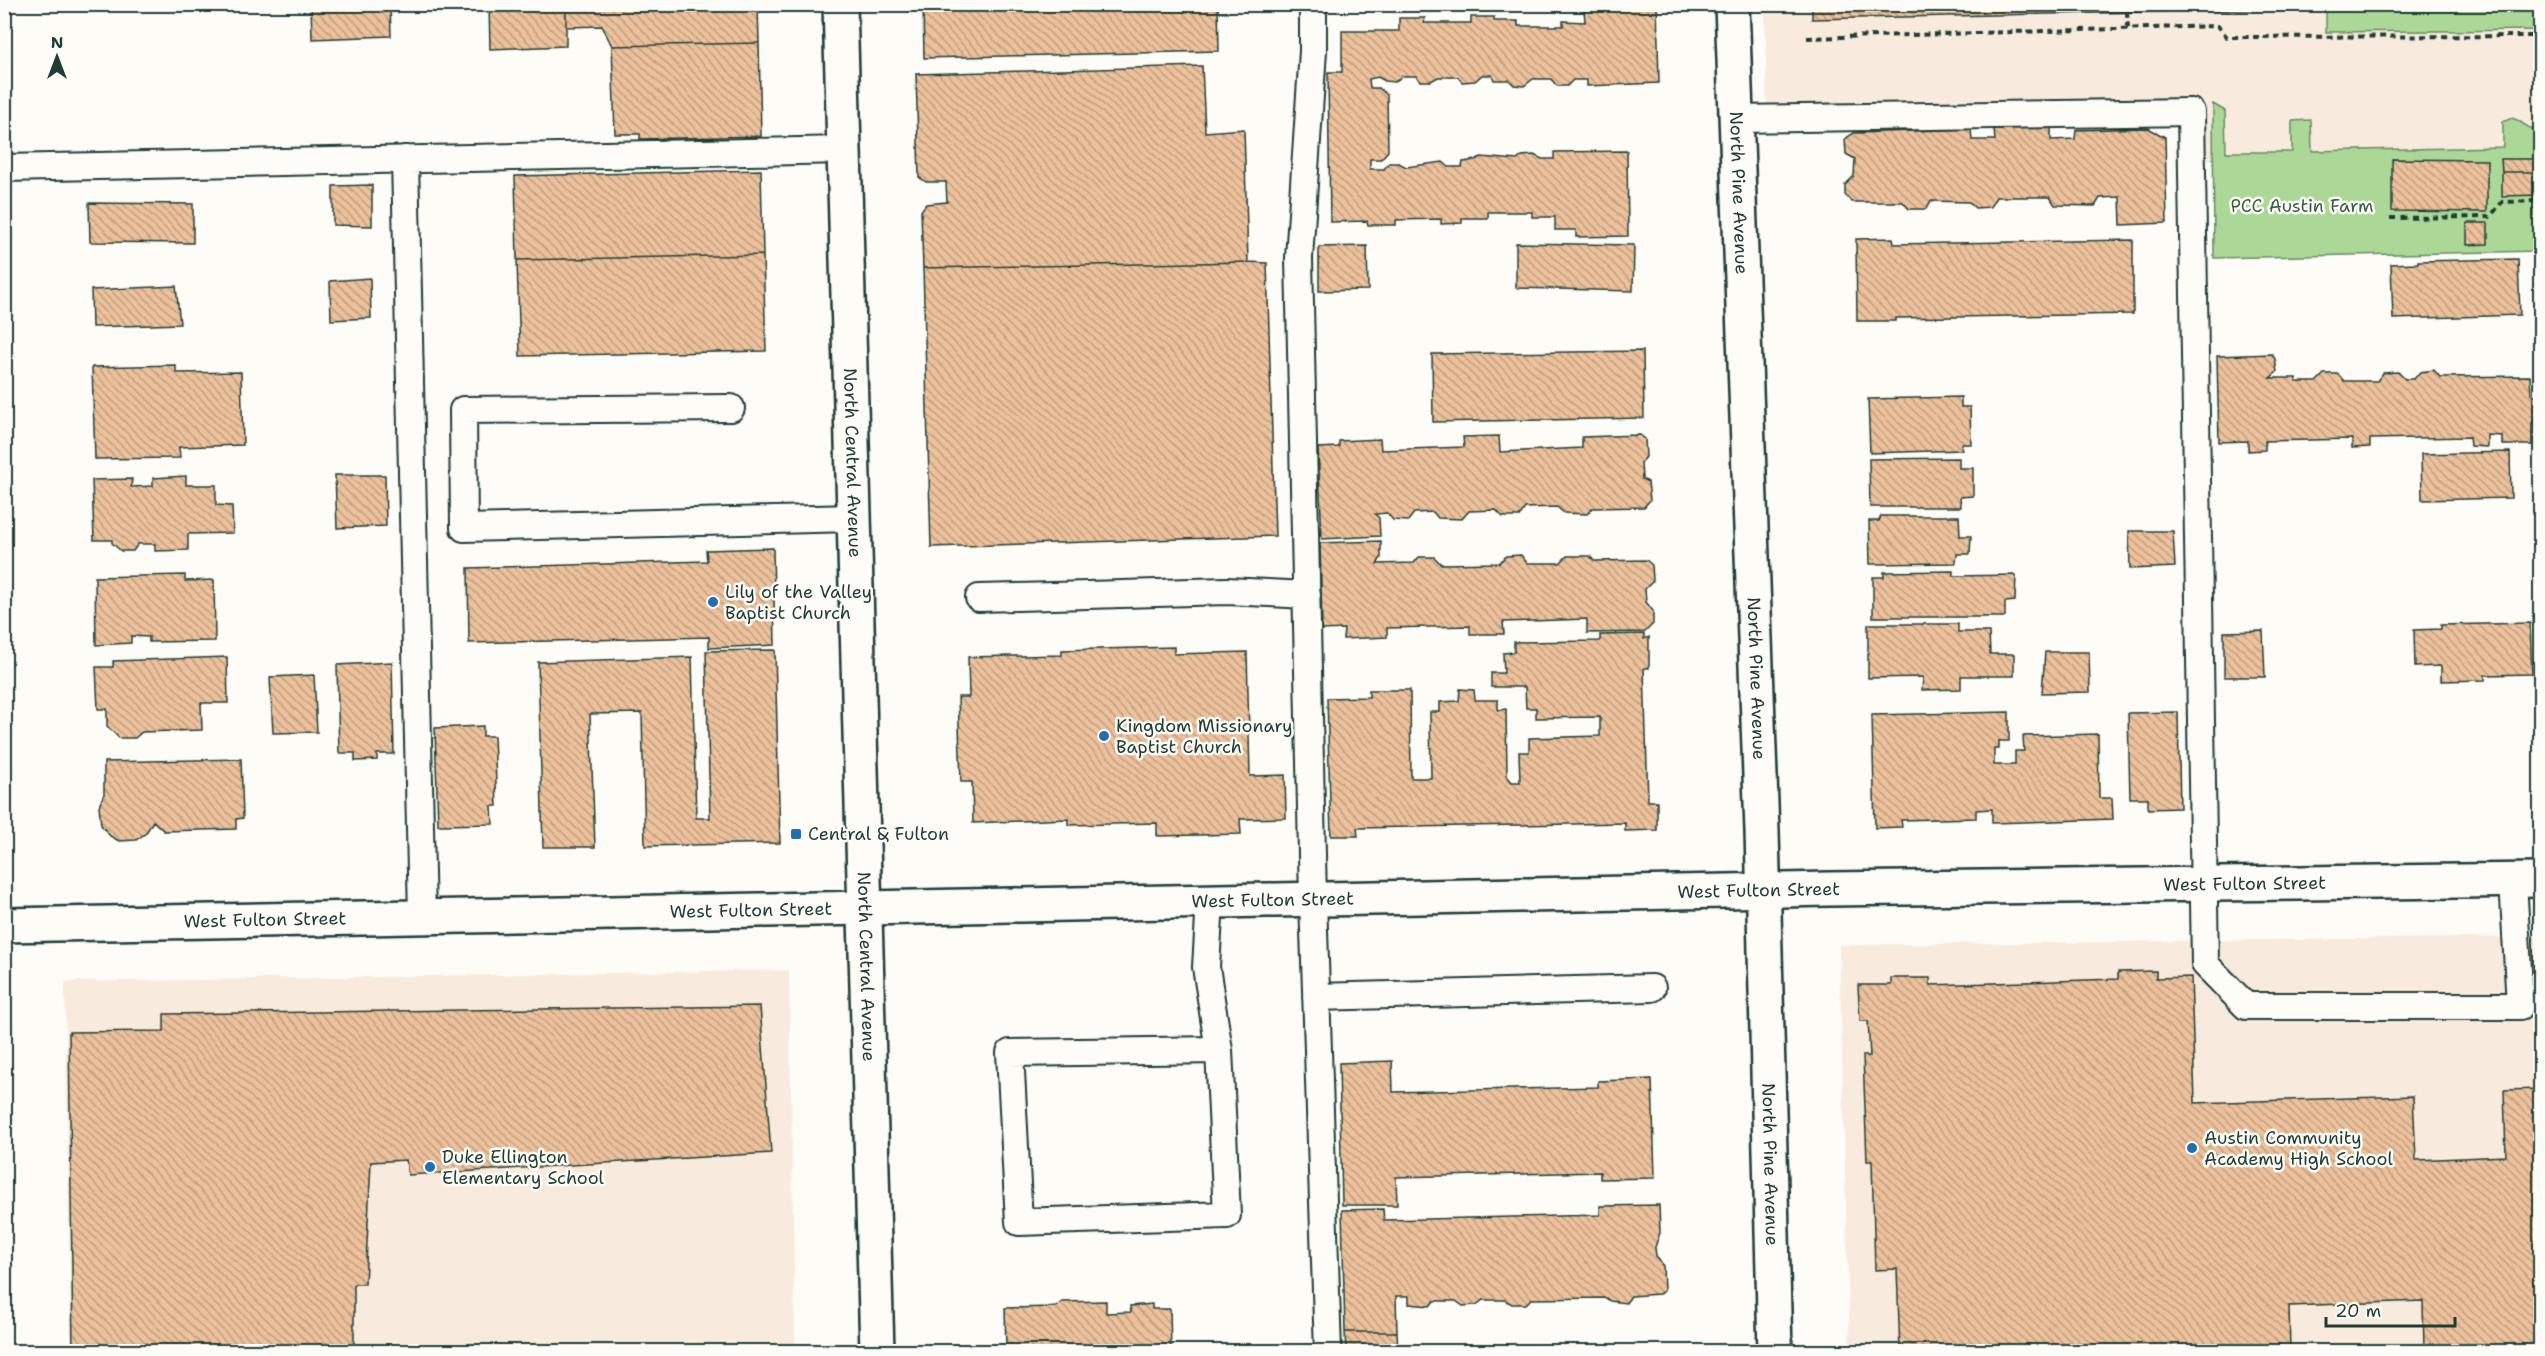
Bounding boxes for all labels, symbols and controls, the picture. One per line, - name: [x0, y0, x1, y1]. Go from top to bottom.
- north arrow: [27, 27, 87, 87]
- text: N: [51, 32, 63, 53]
- street label: North Pine Avenue: [1724, 111, 1754, 275]
- park label: PCC Austin Farm: [2231, 194, 2373, 218]
- street label: North Central Avenue: [838, 368, 867, 558]
- place label: Lily of the Valley Baptist Church: [725, 580, 872, 625]
- marker: Lily of the Valley Baptist Church: [706, 595, 720, 609]
- street label: North Pine Avenue: [1742, 597, 1771, 761]
- place label: Kingdom Missionary Baptist Church: [1116, 714, 1293, 759]
- marker: Kingdom Missionary Baptist Church: [1097, 729, 1111, 743]
- place label: Central & Fulton: [808, 822, 949, 846]
- marker: Central & Fulton: [789, 827, 803, 841]
- street label: North Central Avenue: [852, 871, 881, 1062]
- street label: West Fulton Street: [2163, 871, 2326, 897]
- street label: West Fulton Street: [1677, 877, 1840, 904]
- street label: West Fulton Street: [1191, 886, 1354, 914]
- street label: West Fulton Street: [669, 897, 833, 924]
- street label: West Fulton Street: [183, 906, 347, 933]
- street label: North Pine Avenue: [1756, 1082, 1784, 1246]
- place label: Austin Community Academy High School: [2204, 1126, 2393, 1171]
- marker: Austin Community Academy High School: [2185, 1141, 2199, 1155]
- place label: Duke Ellington Elementary School: [442, 1145, 605, 1190]
- marker: Duke Ellington Elementary School: [423, 1160, 437, 1174]
- scale bar: [2326, 1290, 2455, 1328]
- text: 20 m: [2335, 1299, 2381, 1323]

